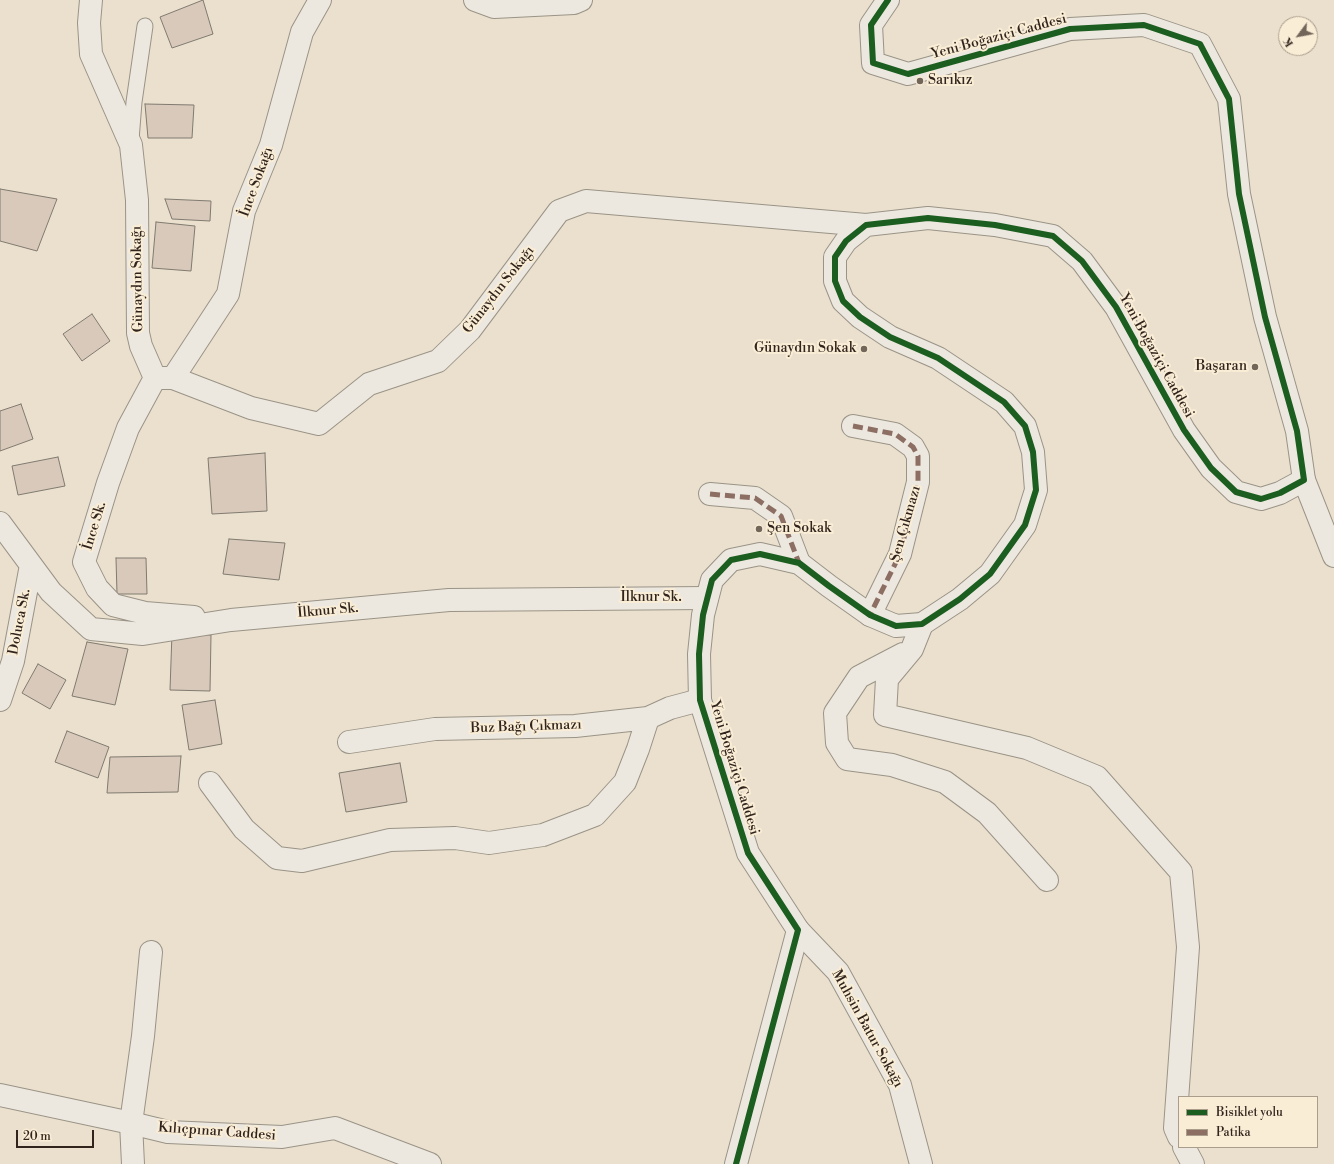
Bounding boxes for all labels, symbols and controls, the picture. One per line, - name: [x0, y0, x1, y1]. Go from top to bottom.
- street label: Yeni Boğaziçi Caddesi: [929, 11, 1069, 63]
- north arrow: [1278, 16, 1318, 56]
- text: K: [1280, 34, 1297, 49]
- place label: Sarıkız: [928, 73, 972, 89]
- marker: Sarıkız: [915, 76, 925, 86]
- street label: İnce Sokağı: [237, 145, 277, 219]
- street label: Günaydın Sokağı: [129, 226, 147, 332]
- street label: Günaydın Sokağı: [460, 243, 538, 337]
- street label: Yeni Boğaziçi Caddesi: [1115, 291, 1197, 421]
- place label: Günaydın Sokak: [754, 341, 856, 357]
- marker: Günaydın Sokak: [859, 344, 869, 354]
- place label: Başaran: [1195, 359, 1247, 375]
- marker: Başaran: [1250, 362, 1260, 372]
- street label: Şen Çıkmazı: [887, 484, 925, 564]
- street label: İnce Sk.: [80, 500, 110, 552]
- place label: Şen Sokak: [767, 521, 831, 537]
- marker: Şen Sokak: [754, 524, 764, 534]
- street label: Doluca Sk.: [5, 587, 35, 657]
- street label: İlknur Sk.: [620, 590, 682, 606]
- street label: İlknur Sk.: [297, 600, 359, 622]
- street label: Yeni Boğaziçi Caddesi: [706, 699, 762, 837]
- street label: Buz Bağı Çıkmazı: [470, 717, 582, 737]
- street label: Muhsin Batur Sokağı: [828, 967, 906, 1091]
- legend: [1178, 1096, 1318, 1148]
- text: Bisiklet yolu: [1216, 1105, 1283, 1120]
- street label: Kılıçpınar Caddesi: [157, 1119, 277, 1145]
- scale bar: [18, 1122, 96, 1148]
- text: Patika: [1216, 1125, 1251, 1140]
- text: 20 m: [23, 1129, 51, 1144]

